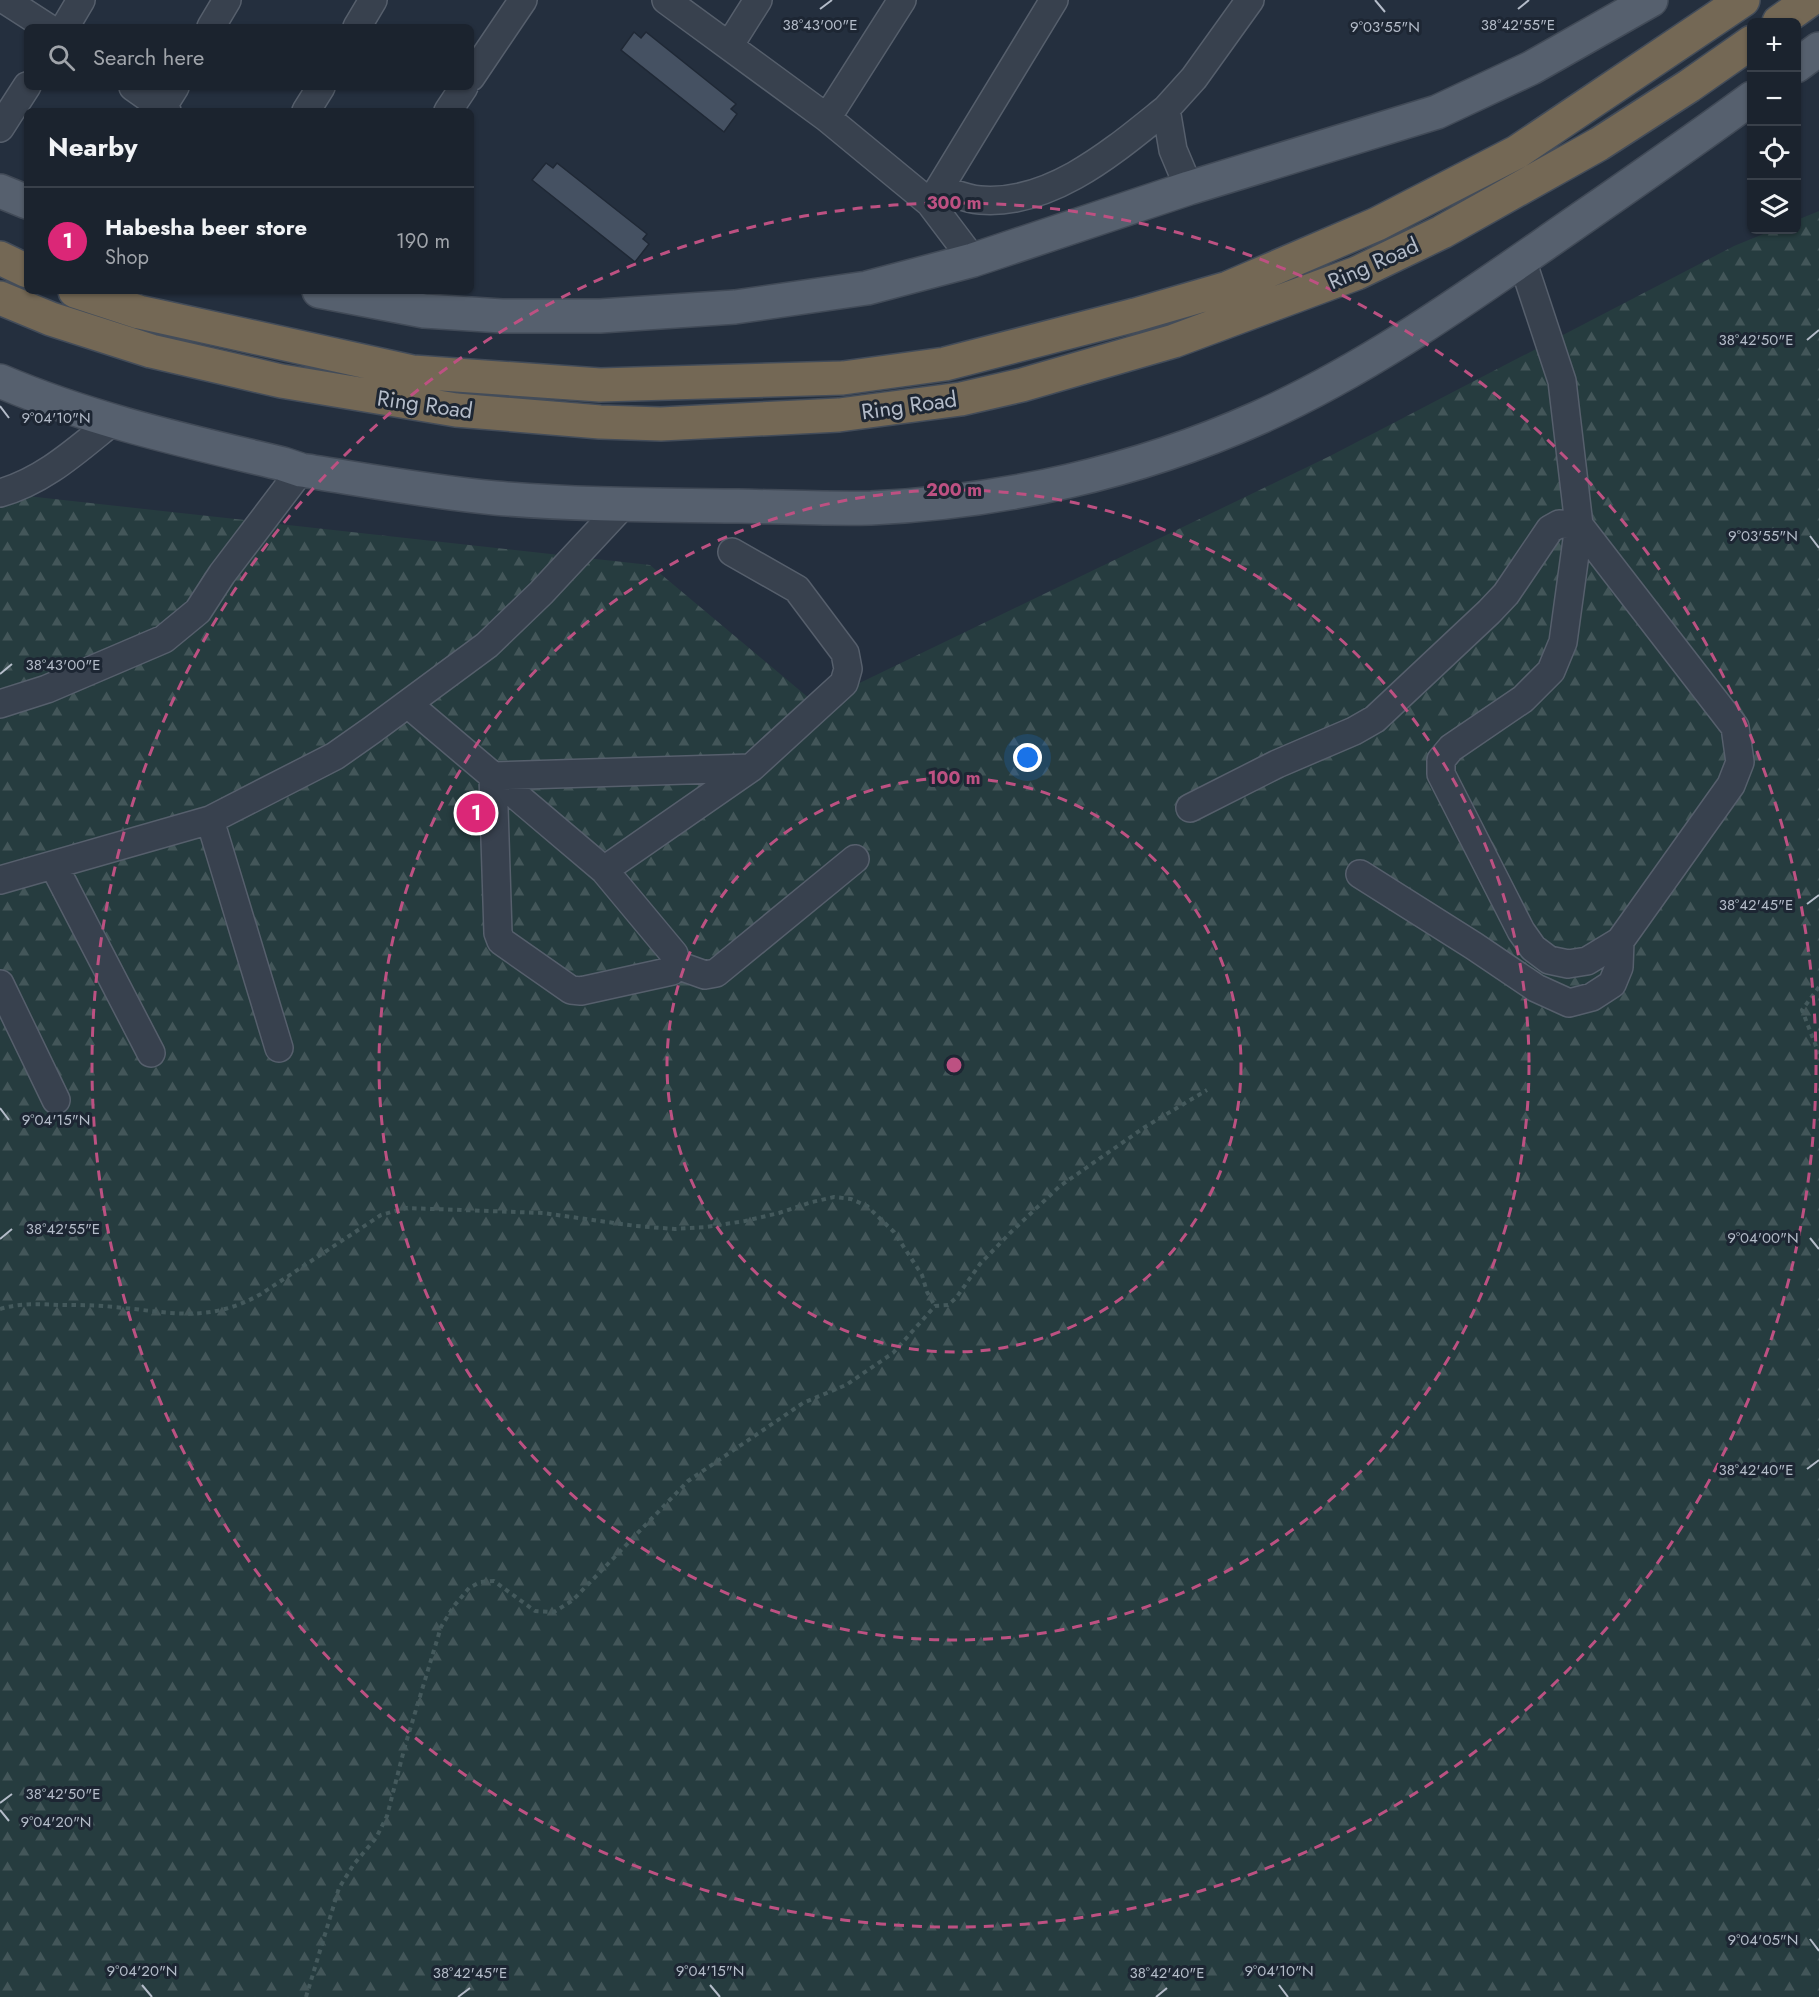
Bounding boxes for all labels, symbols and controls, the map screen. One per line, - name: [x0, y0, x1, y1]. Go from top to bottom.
- text: 38°43'00"E: [783, 14, 858, 36]
- text: 38°42'55"E: [1481, 14, 1555, 36]
- text: 9°03'55"N: [1350, 16, 1420, 38]
- map controls: [1747, 18, 1801, 234]
- button: +: [1747, 18, 1801, 72]
- search box: [24, 24, 474, 90]
- icon: search: [45, 41, 78, 74]
- text: Search here: [93, 41, 204, 73]
- button: −: [1747, 72, 1801, 126]
- button: locate: [1747, 126, 1801, 180]
- text: Nearby: [48, 128, 137, 166]
- button: layers: [1747, 180, 1801, 234]
- text: 300 m: [926, 190, 982, 216]
- text: Habesha beer store: [105, 211, 307, 243]
- text: 1: [62, 227, 73, 256]
- text: 190 m: [396, 227, 450, 256]
- street label: Ring Road: [1323, 229, 1423, 297]
- text: Shop: [105, 243, 149, 272]
- text: 38°42'50"E: [1719, 329, 1793, 351]
- street label: Ring Road: [375, 381, 475, 427]
- street label: Ring Road: [859, 382, 959, 428]
- text: 9°04'10"N: [21, 407, 91, 429]
- text: 200 m: [926, 477, 982, 503]
- text: 9°03'55"N: [1728, 525, 1798, 547]
- text: 38°43'00"E: [26, 654, 101, 676]
- your location: [1013, 743, 1042, 772]
- text: 100 m: [927, 765, 981, 791]
- pin: 1: [456, 790, 496, 836]
- text: 38°42'45"E: [1719, 894, 1793, 916]
- centre of rings: [944, 1055, 964, 1075]
- text: 9°04'15"N: [22, 1109, 90, 1131]
- text: 38°42'55"E: [26, 1218, 100, 1240]
- text: 9°04'00"N: [1727, 1227, 1799, 1249]
- text: 38°42'40"E: [1718, 1459, 1794, 1481]
- text: 38°42'50"E: [26, 1783, 100, 1805]
- text: 9°04'20"N: [21, 1811, 91, 1833]
- text: 9°04'05"N: [1728, 1929, 1798, 1951]
- text: 9°04'20"N: [107, 1960, 177, 1982]
- text: 9°04'15"N: [676, 1960, 744, 1982]
- text: 9°04'10"N: [1244, 1960, 1314, 1982]
- text: 38°42'45"E: [433, 1962, 507, 1984]
- text: 38°42'40"E: [1129, 1962, 1205, 1984]

